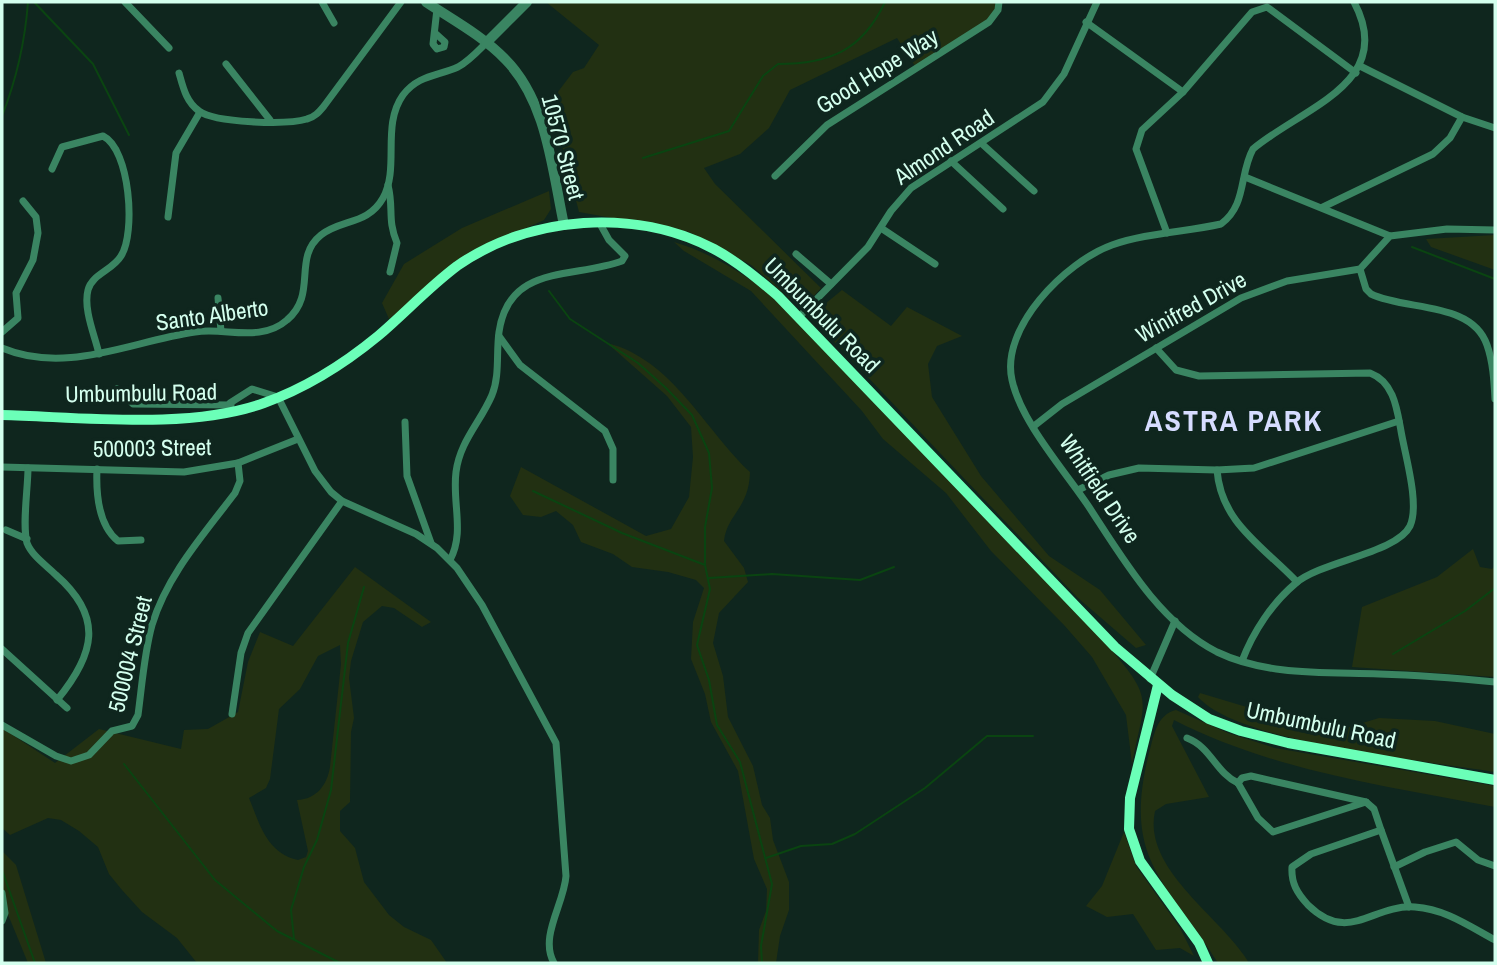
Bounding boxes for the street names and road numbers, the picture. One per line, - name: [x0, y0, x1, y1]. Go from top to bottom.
- street label: Good Hope Way: [810, 20, 944, 120]
- street label: 10570 Street: [535, 91, 592, 203]
- street label: Almond Road: [887, 102, 1000, 192]
- street label: Umbumbulu Road: [758, 250, 887, 379]
- street label: Winifred Drive: [1130, 264, 1251, 350]
- street label: Santo Alberto: [154, 291, 270, 338]
- street label: Umbumbulu Road: [65, 376, 217, 409]
- street label: Whitfield Drive: [1053, 428, 1148, 549]
- street label: 500003 Street: [92, 431, 212, 464]
- street label: 500004 Street: [100, 593, 159, 715]
- street label: Umbumbulu Road: [1244, 694, 1399, 755]

